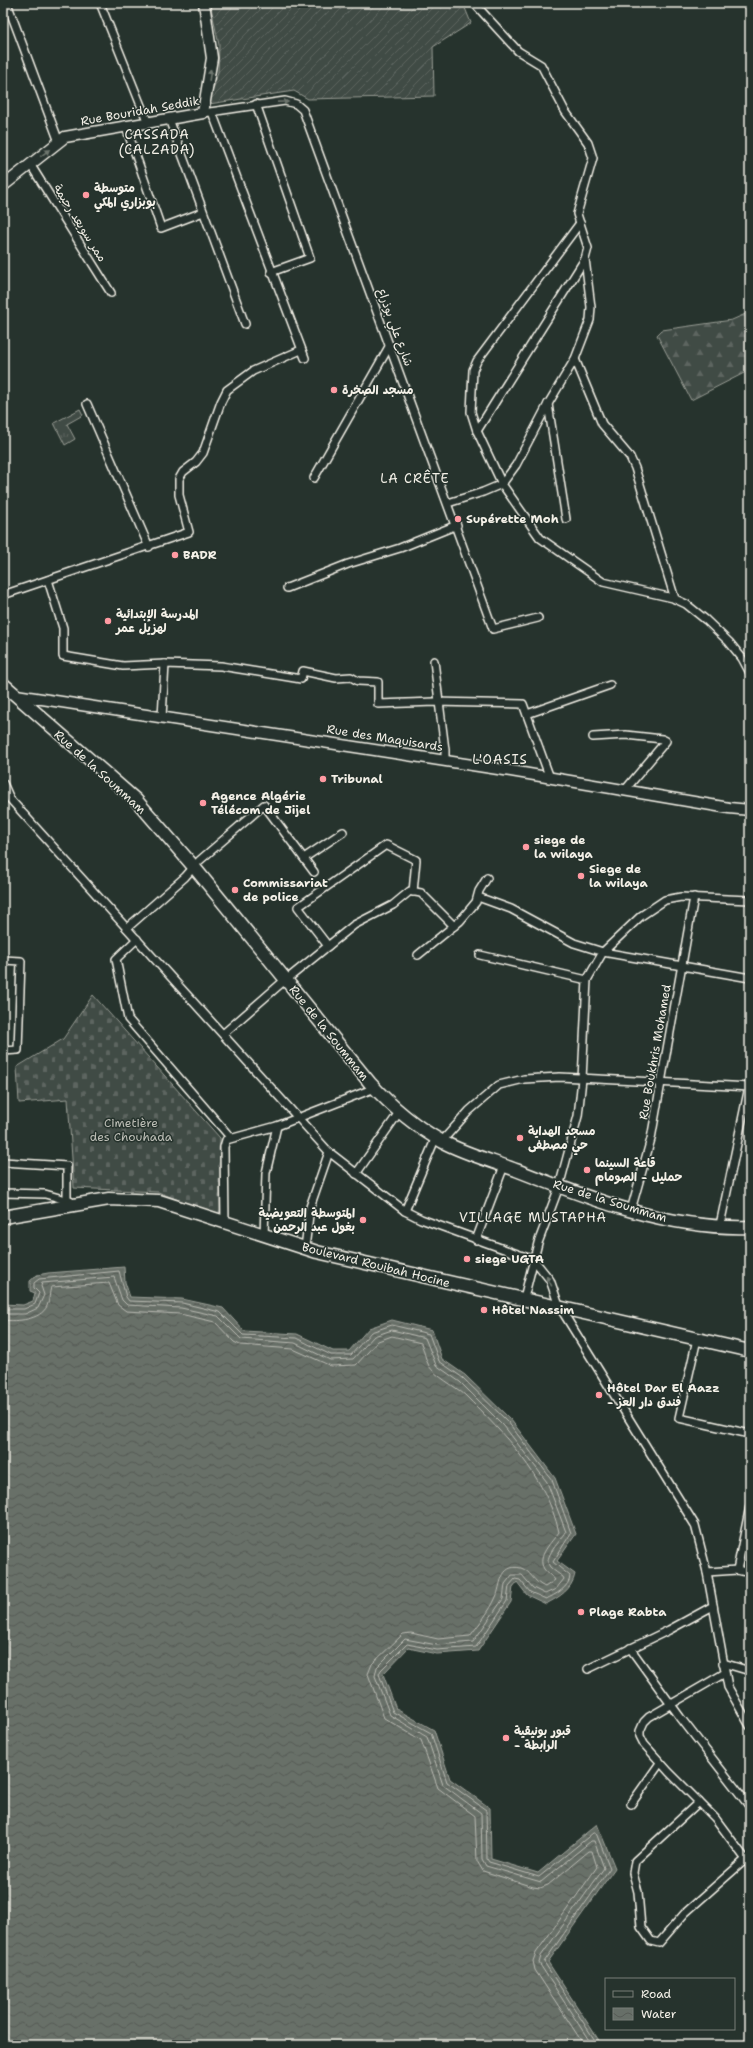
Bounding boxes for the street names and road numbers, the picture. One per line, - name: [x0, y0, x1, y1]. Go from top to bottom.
- street label: Rue Bouridah Seddik: [79, 93, 201, 129]
- street label: ممر سويعد رحيمة: [50, 181, 110, 265]
- street label: شارع علي بوذراع: [371, 286, 417, 369]
- street label: Rue des Maquisards: [326, 721, 444, 755]
- street label: Rue de la Soummam: [51, 726, 149, 818]
- street label: Rue de la Soummam: [286, 982, 372, 1084]
- street label: Rue Boukhris Mohamed: [635, 983, 675, 1121]
- street label: Rue de la Soummam: [551, 1176, 669, 1226]
- street label: Boulevard Rouibah Hocine: [300, 1239, 452, 1291]

